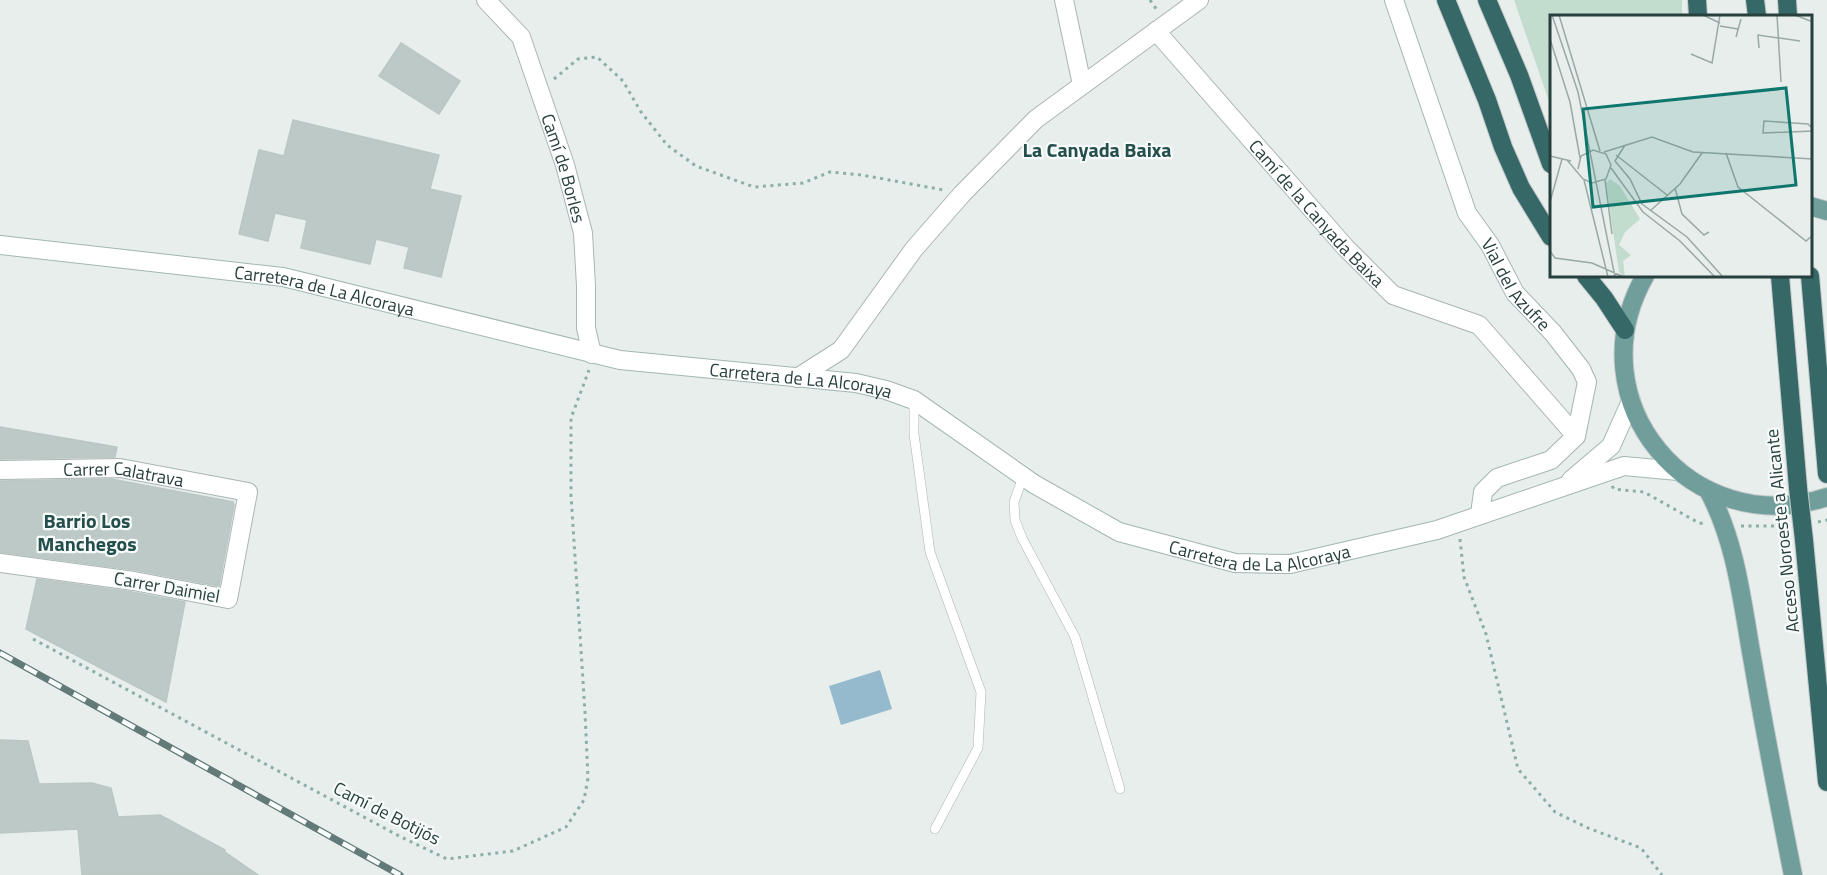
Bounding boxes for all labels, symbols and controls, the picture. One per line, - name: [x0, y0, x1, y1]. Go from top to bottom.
- inset map: [1550, 15, 1812, 278]
- street label: Camí de Borles: [535, 110, 593, 226]
- street label: Camí de la Canyada Baixa: [1243, 133, 1391, 293]
- district label: La Canyada Baixa: [1022, 134, 1172, 165]
- street label: Vial del Azufre: [1475, 232, 1557, 337]
- street label: Carretera de La Alcoraya: [233, 258, 417, 322]
- street label: Carretera de La Alcoraya: [708, 355, 896, 405]
- street label: Acceso Noroeste a Alicante: [1758, 428, 1806, 634]
- street label: Carrer Calatrava: [63, 454, 186, 493]
- district label: Barrio Los Manchegos: [37, 505, 137, 559]
- street label: Carretera de La Alcoraya: [1166, 532, 1353, 578]
- street label: Carrer Daimiel: [112, 564, 222, 610]
- street label: Camí de Botijós: [329, 774, 445, 852]

